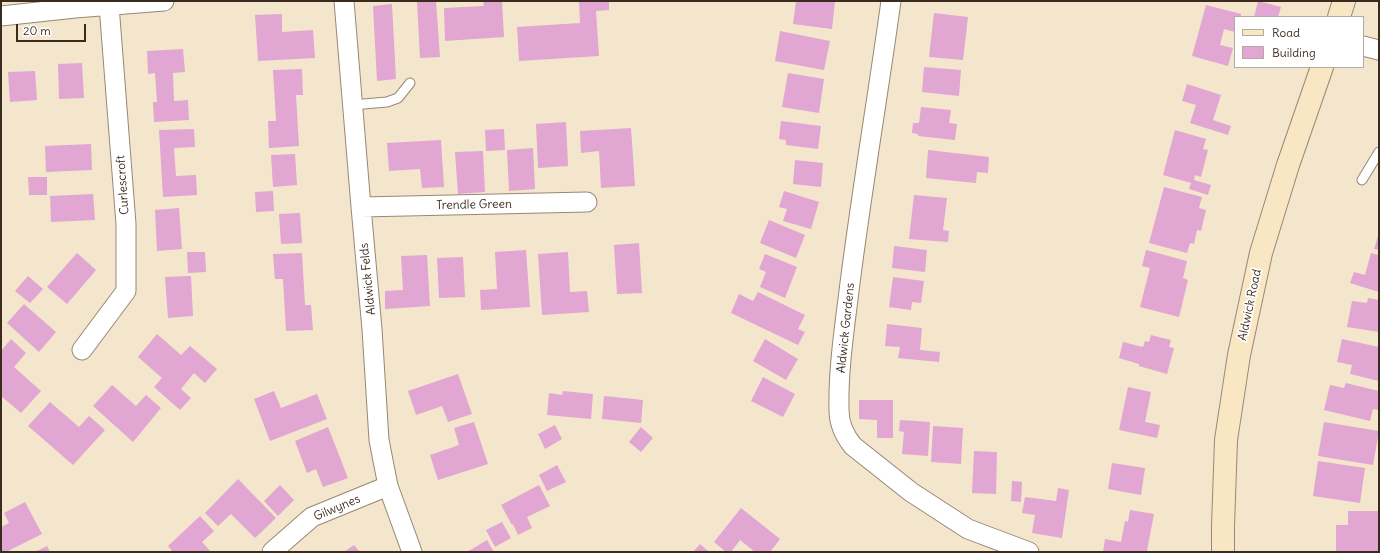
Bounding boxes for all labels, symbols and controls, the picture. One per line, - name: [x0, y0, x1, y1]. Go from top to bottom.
- scale bar: [18, 16, 88, 42]
- legend: [1234, 16, 1364, 68]
- text: 20 m: [23, 23, 51, 38]
- text: Road: [1272, 25, 1300, 40]
- text: Building: [1272, 45, 1316, 60]
- street label: Curlescroft: [114, 155, 132, 215]
- street label: Trendle Green: [436, 197, 512, 213]
- street label: Aldwick Felds: [357, 242, 379, 316]
- street label: Aldwick Road: [1235, 268, 1265, 342]
- street label: Aldwick Gardens: [834, 282, 858, 374]
- street label: Gilwynes: [312, 492, 362, 524]

